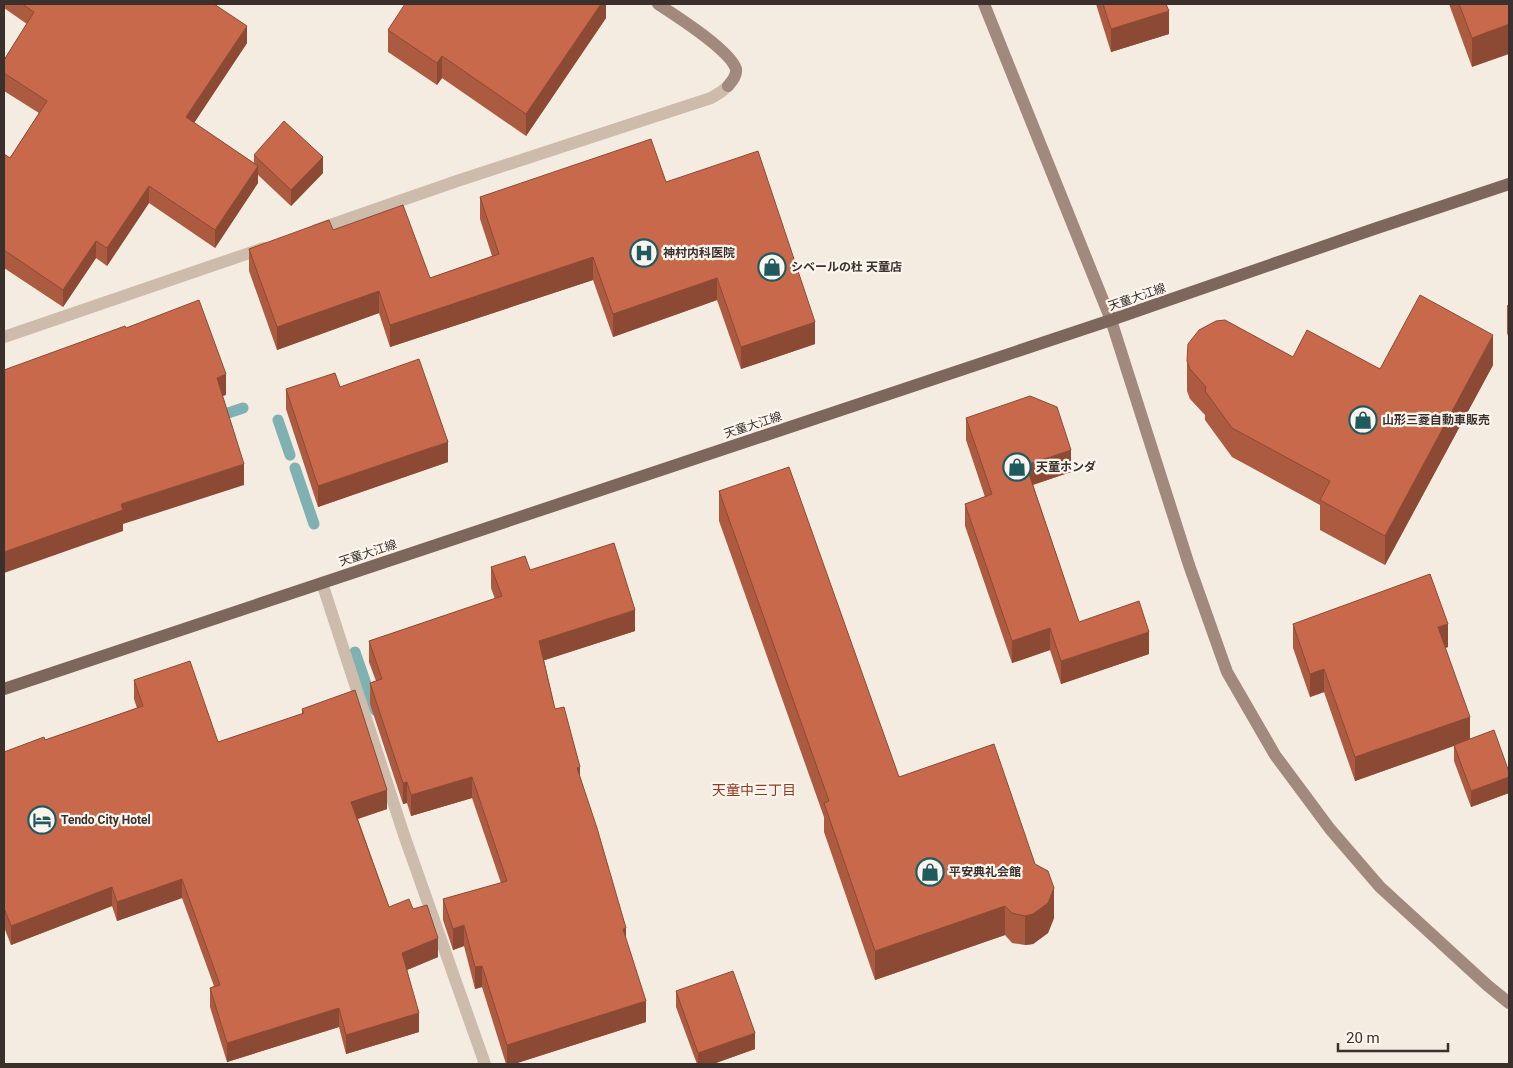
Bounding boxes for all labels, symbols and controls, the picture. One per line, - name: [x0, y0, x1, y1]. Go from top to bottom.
- hospital icon: 神村内科医院: [629, 238, 659, 268]
- place label: 神村内科医院: [663, 246, 735, 260]
- shop icon: シベールの杜 天童店: [757, 252, 787, 282]
- place label: シベールの杜 天童店: [791, 260, 902, 274]
- street label: 天童大江線: [1106, 281, 1168, 313]
- shop icon: 山形三菱自動車販売: [1348, 405, 1378, 435]
- street label: 天童大江線: [722, 409, 784, 441]
- place label: 山形三菱自動車販売: [1382, 413, 1490, 427]
- shop icon: 天童ホンダ: [1002, 452, 1032, 482]
- place label: 天童ホンダ: [1036, 460, 1096, 474]
- street label: 天童大江線: [337, 537, 399, 569]
- district label: 天童中三丁目: [712, 782, 796, 798]
- hotel icon: Tendo City Hotel: [27, 805, 57, 835]
- place label: Tendo City Hotel: [61, 813, 151, 827]
- shop icon: 平安典礼会館: [915, 857, 945, 887]
- place label: 平安典礼会館: [949, 865, 1021, 879]
- scale bar: [1338, 1020, 1448, 1052]
- text: 20 m: [1346, 1029, 1380, 1047]

